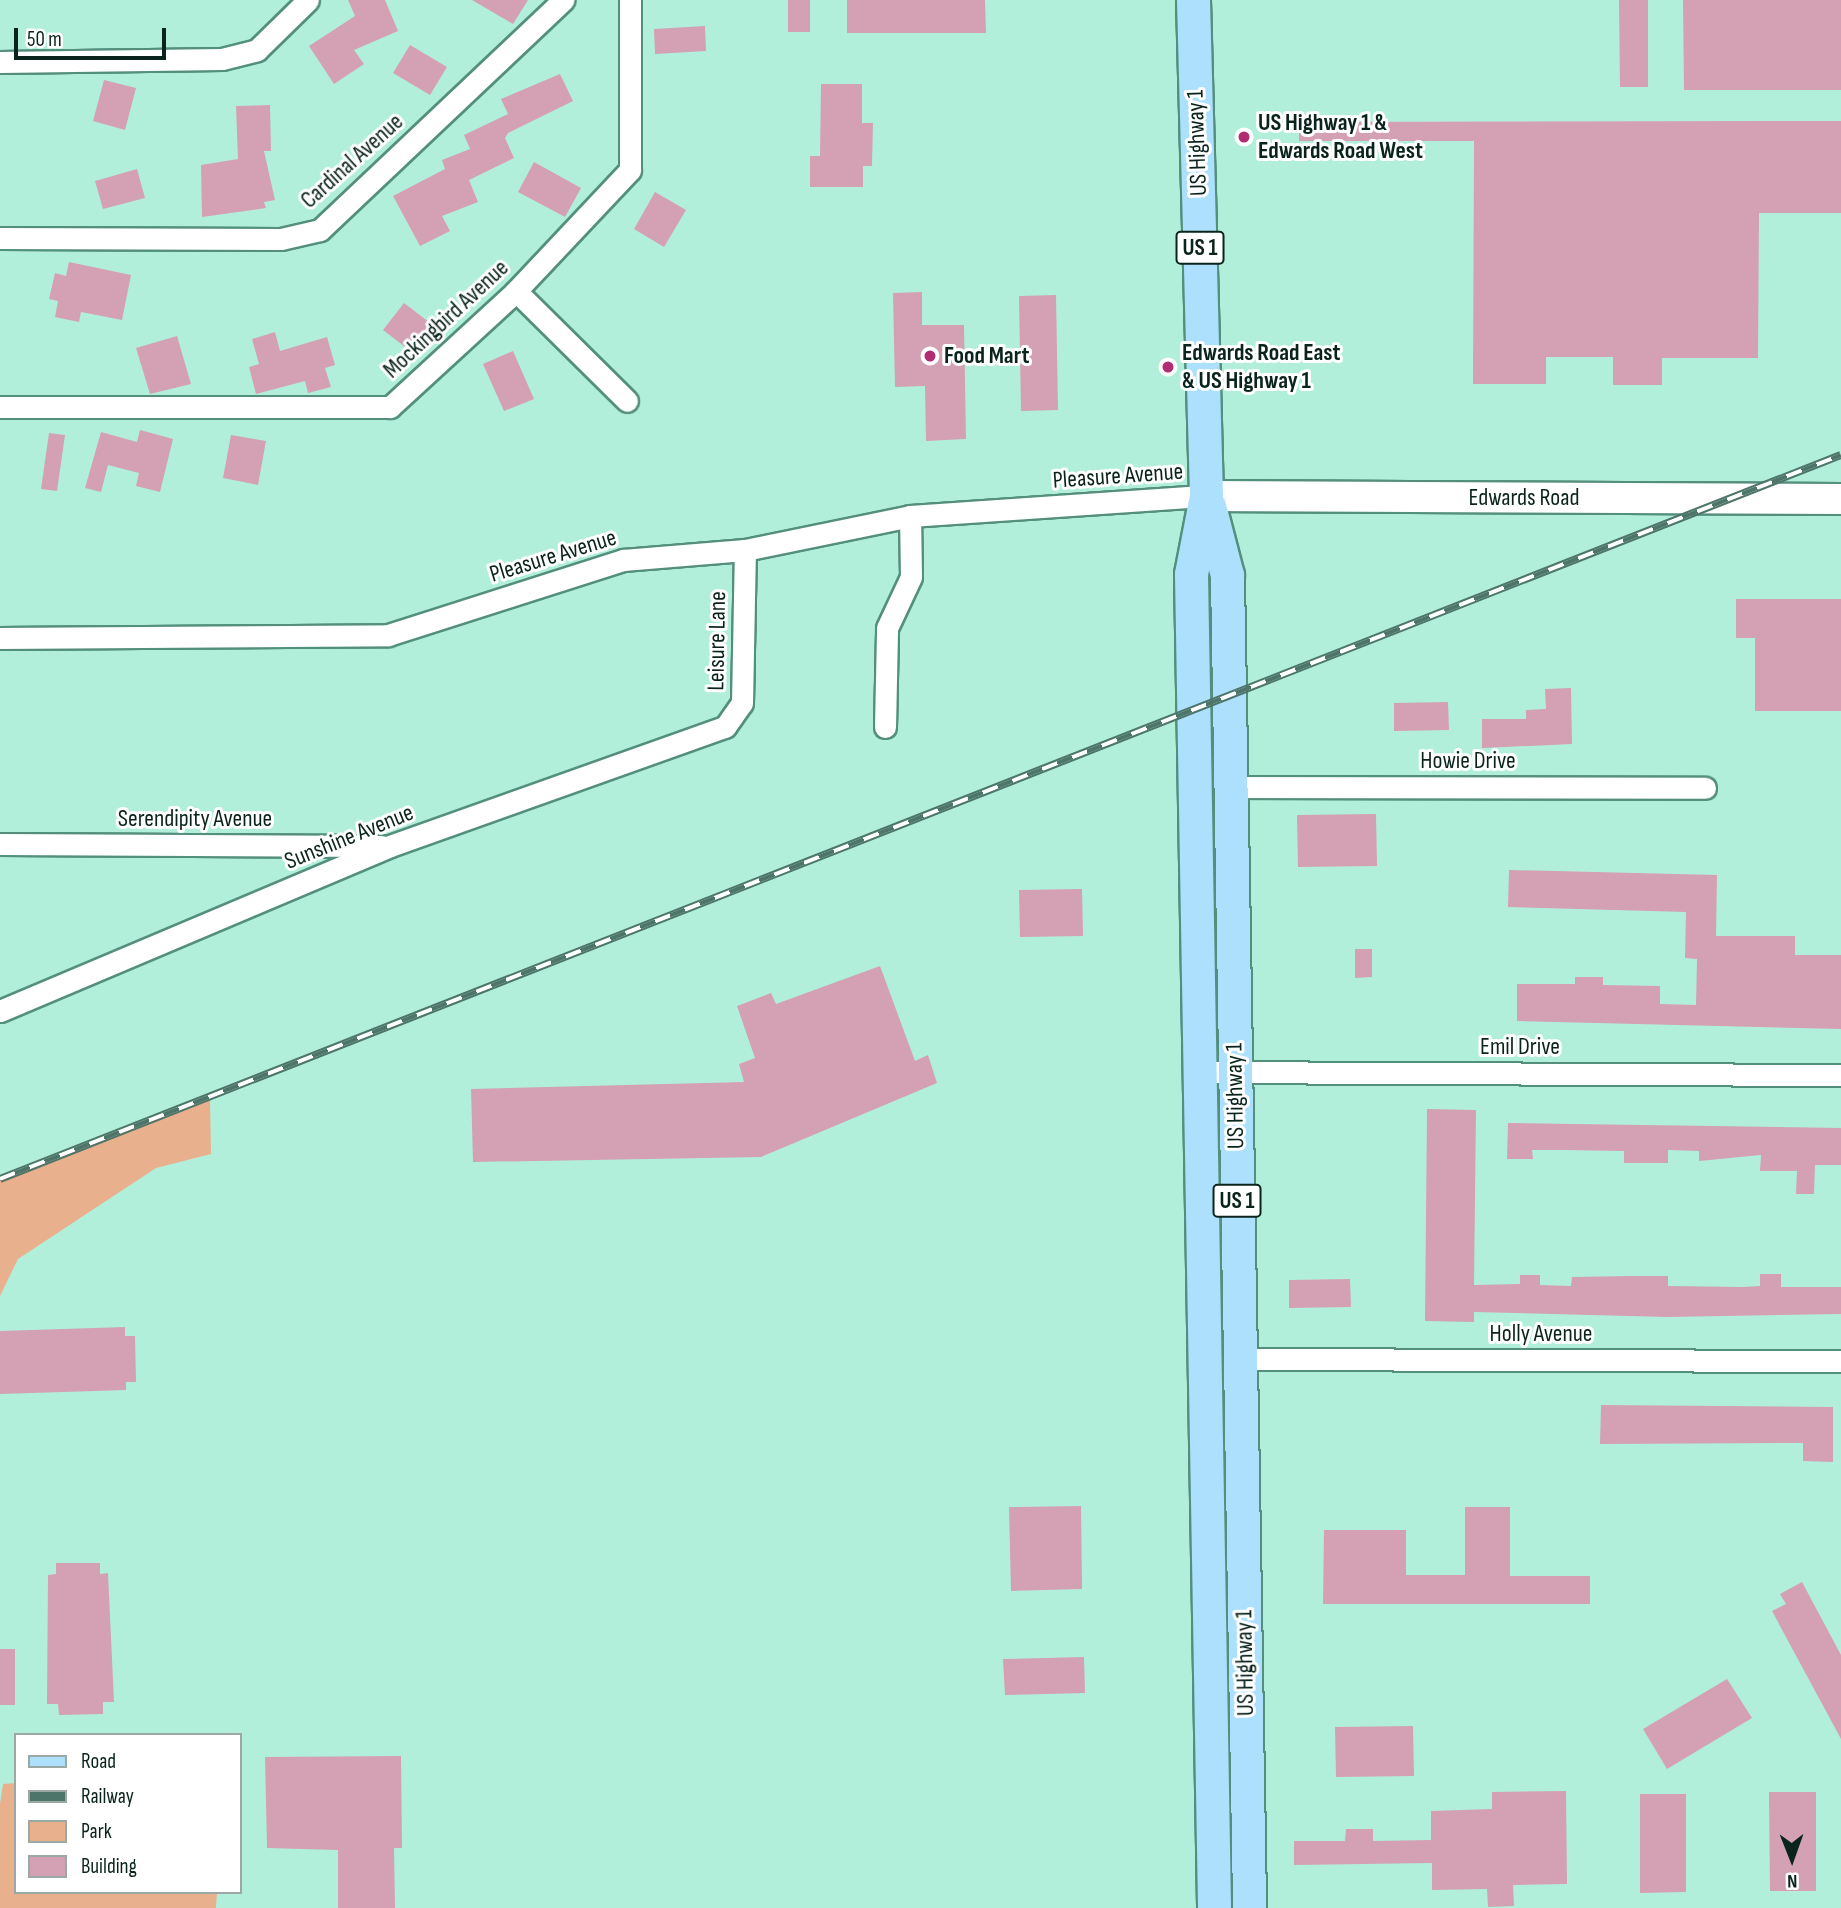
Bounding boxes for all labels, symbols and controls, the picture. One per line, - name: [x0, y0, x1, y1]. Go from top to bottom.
- scale bar: [18, 14, 170, 58]
- text: 50 m: [27, 27, 62, 52]
- street label: US Highway 1: [1181, 89, 1213, 197]
- street label: Cardinal Avenue: [295, 108, 409, 214]
- place label: US Highway 1 & Edwards Road West: [1258, 109, 1423, 165]
- marker: US Highway 1 & Edwards Road West: [1236, 129, 1252, 145]
- road number: US 1: [1176, 229, 1224, 268]
- street label: Mockingbird Avenue: [377, 254, 515, 384]
- place label: Edwards Road East & US Highway 1: [1182, 339, 1340, 395]
- place label: Food Mart: [944, 342, 1029, 370]
- marker: Food Mart: [922, 348, 938, 364]
- marker: Edwards Road East & US Highway 1: [1160, 359, 1176, 375]
- street label: Pleasure Avenue: [1052, 457, 1184, 495]
- street label: Edwards Road: [1468, 484, 1580, 512]
- street label: Pleasure Avenue: [486, 523, 620, 589]
- street label: Leisure Lane: [702, 591, 732, 691]
- street label: Howie Drive: [1420, 747, 1516, 775]
- street label: Sunshine Avenue: [280, 798, 418, 876]
- street label: Serendipity Avenue: [118, 805, 272, 833]
- street label: Emil Drive: [1480, 1033, 1560, 1061]
- street label: US Highway 1: [1220, 1043, 1250, 1149]
- road number: US 1: [1212, 1182, 1262, 1220]
- street label: Holly Avenue: [1490, 1320, 1592, 1348]
- street label: US Highway 1: [1230, 1610, 1260, 1716]
- legend: [14, 1733, 242, 1894]
- text: Road: [81, 1749, 116, 1774]
- text: Railway: [81, 1784, 134, 1809]
- text: Park: [81, 1819, 112, 1844]
- north arrow: [1757, 1824, 1827, 1894]
- text: Building: [81, 1854, 137, 1879]
- text: N: [1787, 1869, 1798, 1892]

